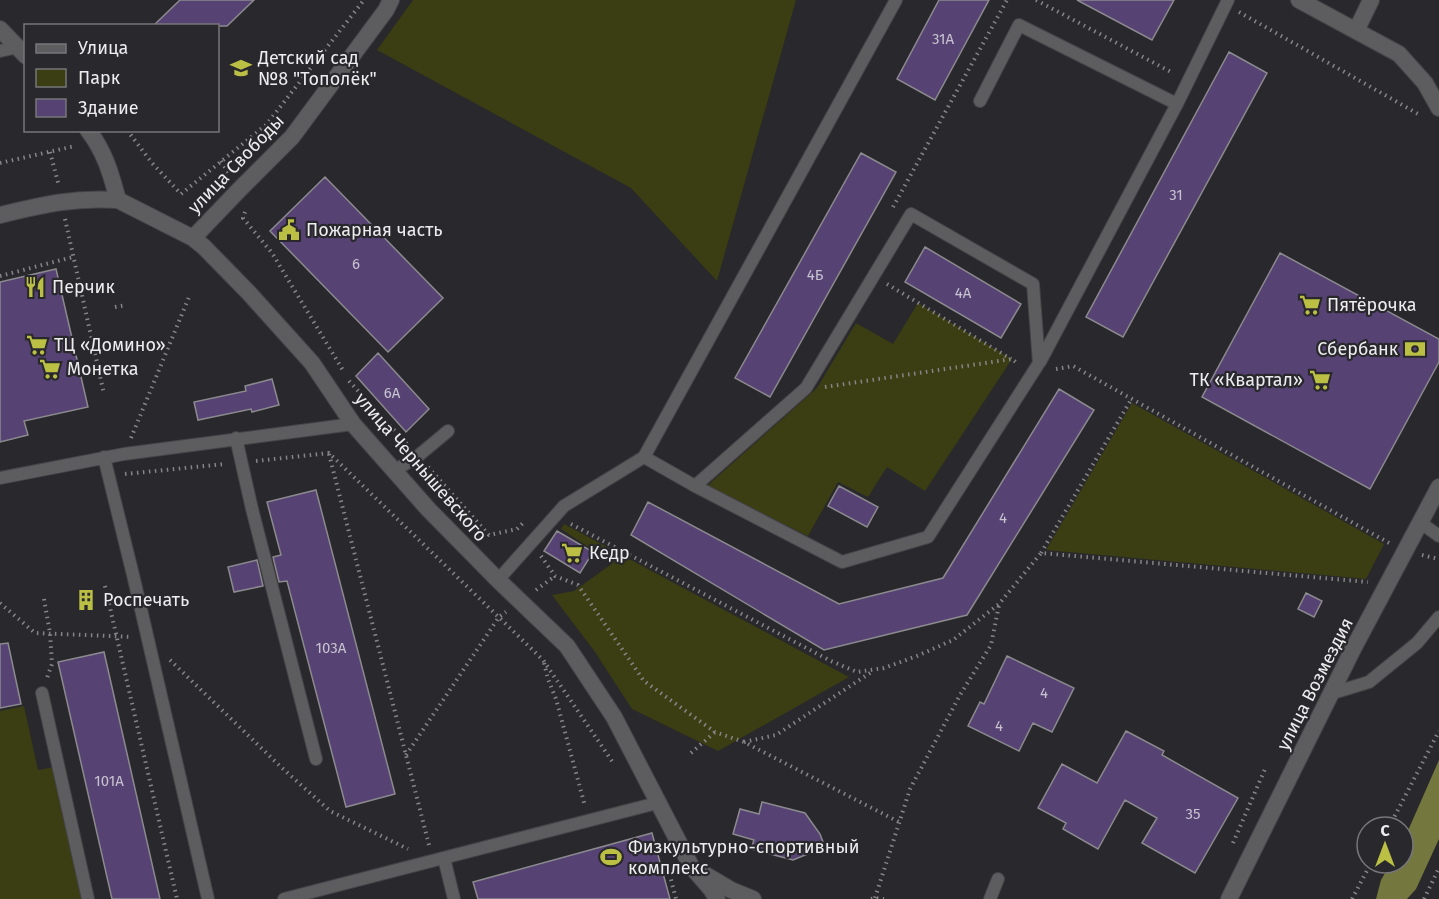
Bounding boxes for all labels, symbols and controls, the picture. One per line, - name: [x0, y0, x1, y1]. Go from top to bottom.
- legend: [24, 24, 219, 132]
- house number: 31А: [932, 30, 955, 48]
- text: Улица: [78, 37, 128, 59]
- place label: Детский сад №8 "Тополёк": [257, 47, 377, 90]
- school or university icon: Детский сад №8 "Тополёк": [229, 56, 253, 80]
- text: Парк: [78, 67, 121, 89]
- text: Здание: [78, 97, 139, 119]
- street label: улица Свободы: [183, 110, 289, 218]
- house number: 31: [1169, 186, 1183, 204]
- public building icon: Пожарная часть: [277, 218, 301, 242]
- place label: Пожарная часть: [306, 219, 443, 241]
- house number: 6: [352, 255, 360, 273]
- house number: 4Б: [807, 266, 824, 284]
- restaurant icon: Перчик: [23, 275, 47, 299]
- place label: Перчик: [52, 276, 115, 298]
- house number: 4А: [955, 284, 972, 302]
- supermarket icon: Пятёрочка: [1298, 293, 1322, 317]
- place label: Пятёрочка: [1327, 294, 1417, 316]
- supermarket icon: ТЦ «Домино»: [25, 333, 49, 357]
- place label: ТЦ «Домино»: [54, 334, 166, 356]
- bank icon: Сбербанк: [1403, 337, 1427, 361]
- place label: Сбербанк: [1317, 338, 1399, 360]
- supermarket icon: Монетка: [38, 357, 62, 381]
- place label: Монетка: [67, 358, 139, 380]
- supermarket icon: ТК «Квартал»: [1308, 368, 1332, 392]
- place label: ТК «Квартал»: [1190, 369, 1303, 391]
- house number: 6А: [384, 384, 401, 402]
- street label: улица Чернышевского: [350, 388, 492, 546]
- house number: 4: [999, 509, 1007, 527]
- supermarket icon: Кедр: [560, 541, 584, 565]
- place label: Кедр: [589, 542, 630, 564]
- building icon: Роспечать: [74, 588, 98, 612]
- place label: Роспечать: [103, 589, 189, 611]
- street label: улица Возмездия: [1272, 614, 1358, 754]
- house number: 103А: [316, 639, 347, 657]
- house number: 4: [1040, 684, 1048, 702]
- house number: 4: [995, 717, 1003, 735]
- house number: 101А: [94, 772, 124, 790]
- house number: 35: [1185, 805, 1201, 823]
- north arrow: [1355, 815, 1415, 875]
- text: С: [1380, 821, 1390, 840]
- place label: Физкультурно-спортивный комплекс: [628, 836, 859, 879]
- sports icon: Физкультурно-спортивный комплекс: [599, 845, 623, 869]

